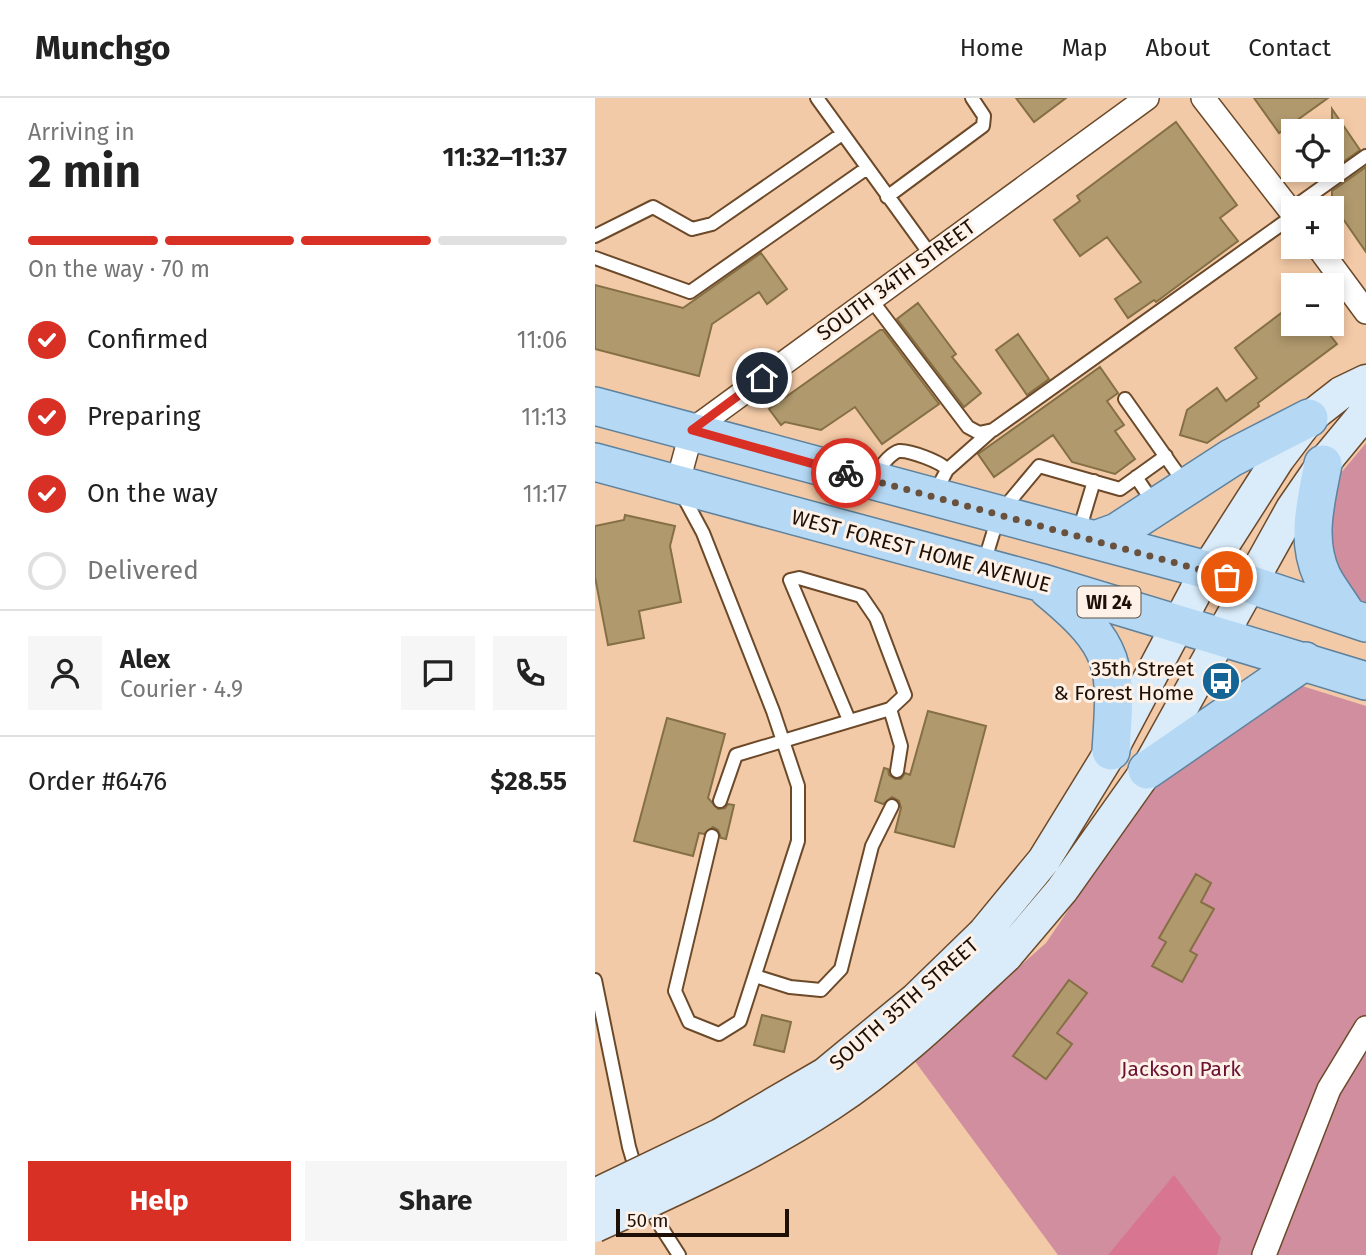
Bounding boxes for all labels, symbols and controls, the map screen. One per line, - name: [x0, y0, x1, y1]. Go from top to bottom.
- text: Munchgo: [35, 28, 170, 68]
- text: Home: [960, 34, 1024, 62]
- text: Map: [1062, 34, 1108, 62]
- text: About: [1146, 34, 1210, 62]
- text: Contact: [1248, 34, 1331, 62]
- text: Arriving in: [28, 118, 135, 146]
- map controls: [1281, 119, 1344, 336]
- button: locate: [1281, 119, 1344, 182]
- text: 11:32–11:37: [442, 142, 567, 173]
- text: 2 min: [28, 144, 141, 199]
- button: +: [1281, 196, 1344, 259]
- street label: SOUTH 34TH STREET: [812, 214, 980, 346]
- text: On the way · 70 m: [28, 255, 210, 283]
- button: −: [1281, 273, 1344, 336]
- icon: check: [28, 321, 66, 359]
- text: Confirmed: [87, 324, 208, 355]
- text: 11:06: [517, 326, 567, 354]
- pin: [732, 348, 792, 408]
- icon: home: [743, 359, 781, 397]
- icon: check: [28, 398, 66, 436]
- text: Preparing: [87, 401, 200, 432]
- text: 11:13: [521, 403, 567, 431]
- courier: [811, 438, 881, 508]
- icon: bike: [827, 454, 865, 492]
- icon: check: [28, 475, 66, 513]
- text: On the way: [87, 478, 218, 509]
- text: 11:17: [523, 480, 567, 508]
- street label: WEST FOREST HOME AVENUE: [789, 504, 1053, 598]
- pin: [1197, 547, 1257, 607]
- text: Delivered: [87, 555, 199, 586]
- icon: bag: [1208, 558, 1246, 596]
- road number: WI 24: [1077, 587, 1141, 618]
- button: person: [28, 636, 102, 710]
- button: chat: [401, 636, 475, 710]
- button: phone: [493, 636, 567, 710]
- text: Alex: [120, 644, 170, 675]
- place label: 35th Street & Forest Home: [1053, 656, 1194, 706]
- bus stop icon: 35th Street & Forest Home: [1200, 660, 1242, 702]
- text: Courier · 4.9: [120, 675, 243, 703]
- text: Order #6476: [28, 766, 167, 797]
- text: $28.55: [490, 766, 567, 797]
- street label: SOUTH 35TH STREET: [824, 932, 984, 1076]
- park label: Jackson Park: [1121, 1056, 1241, 1082]
- button: Help: [28, 1161, 291, 1241]
- button: Share: [305, 1161, 567, 1241]
- scale bar: [616, 1206, 789, 1238]
- text: 50 m: [627, 1209, 668, 1232]

